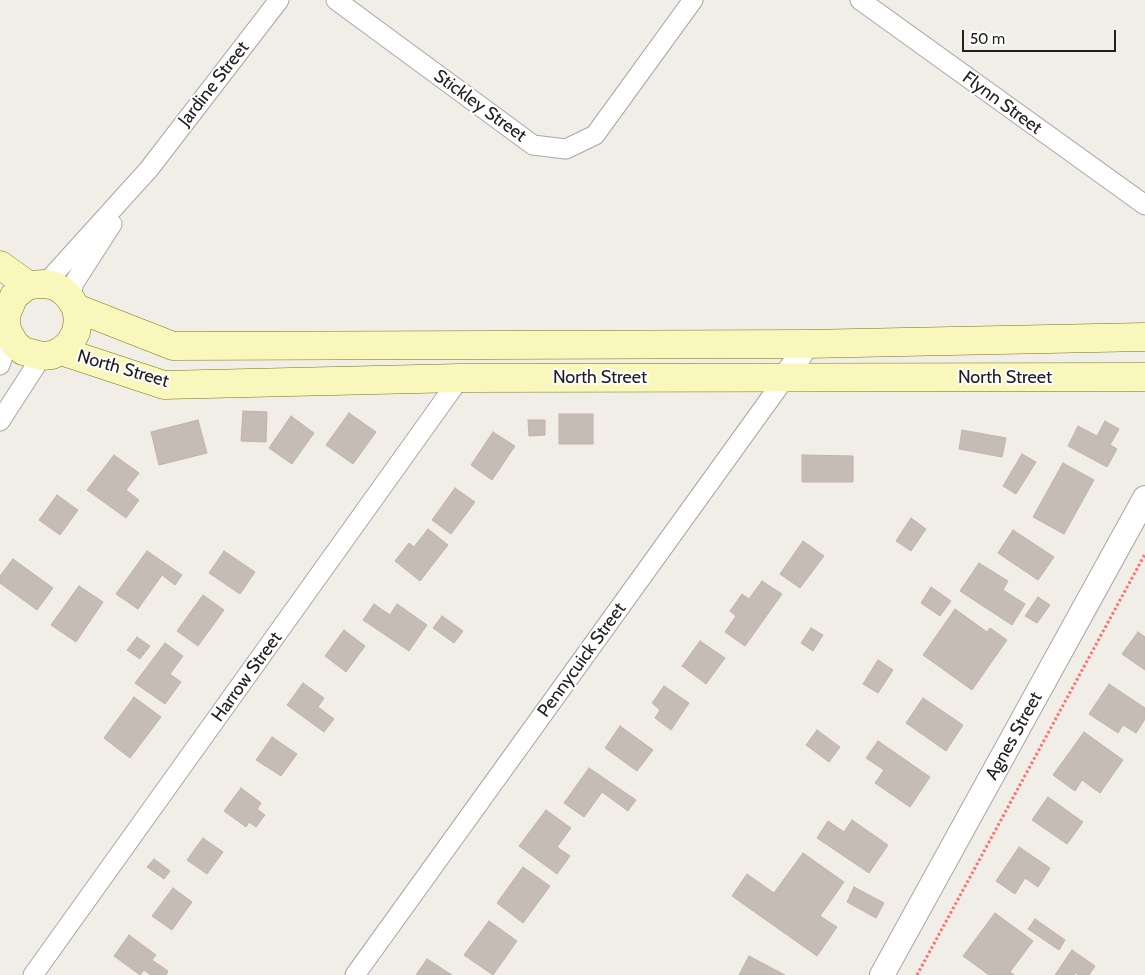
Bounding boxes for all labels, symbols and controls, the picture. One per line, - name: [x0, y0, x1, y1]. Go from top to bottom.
- scale bar: [965, 20, 1119, 52]
- text: 50 m: [970, 30, 1005, 48]
- street label: Jardine Street: [174, 37, 254, 131]
- street label: Stickley Street: [430, 65, 530, 147]
- street label: Flynn Street: [958, 67, 1046, 139]
- street label: North Street: [75, 346, 171, 392]
- street label: North Street: [553, 367, 647, 389]
- street label: North Street: [958, 367, 1052, 389]
- street label: Pennycuick Street: [533, 599, 631, 721]
- street label: Harrow Street: [207, 628, 287, 726]
- street label: Agnes Street: [981, 688, 1047, 784]

